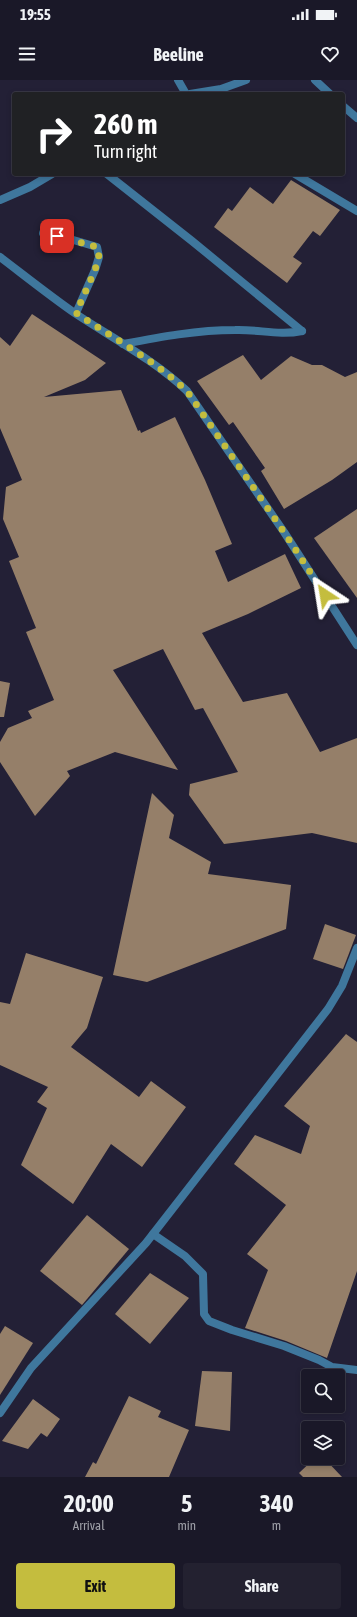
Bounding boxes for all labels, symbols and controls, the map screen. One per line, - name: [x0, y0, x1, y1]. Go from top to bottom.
- text: 19:55: [20, 6, 51, 23]
- icon: menu: [16, 43, 38, 65]
- icon: heart: [319, 43, 341, 65]
- text: Beeline: [153, 44, 204, 65]
- icon: right: [28, 108, 80, 160]
- text: 260 m: [94, 108, 157, 140]
- text: Turn right: [94, 141, 157, 162]
- pin: [40, 219, 74, 253]
- icon: arrive: [46, 225, 68, 247]
- position arrow: [304, 574, 346, 616]
- map controls: [301, 1369, 345, 1465]
- button: search: [301, 1369, 345, 1413]
- button: layers: [301, 1421, 345, 1465]
- text: 20:00: [64, 1490, 114, 1517]
- text: 5: [181, 1490, 192, 1517]
- text: 340: [260, 1490, 293, 1517]
- text: Arrival: [73, 1518, 105, 1533]
- text: min: [177, 1518, 196, 1533]
- text: m: [272, 1518, 281, 1533]
- button: Exit: [16, 1563, 175, 1609]
- button: Share: [183, 1563, 341, 1609]

